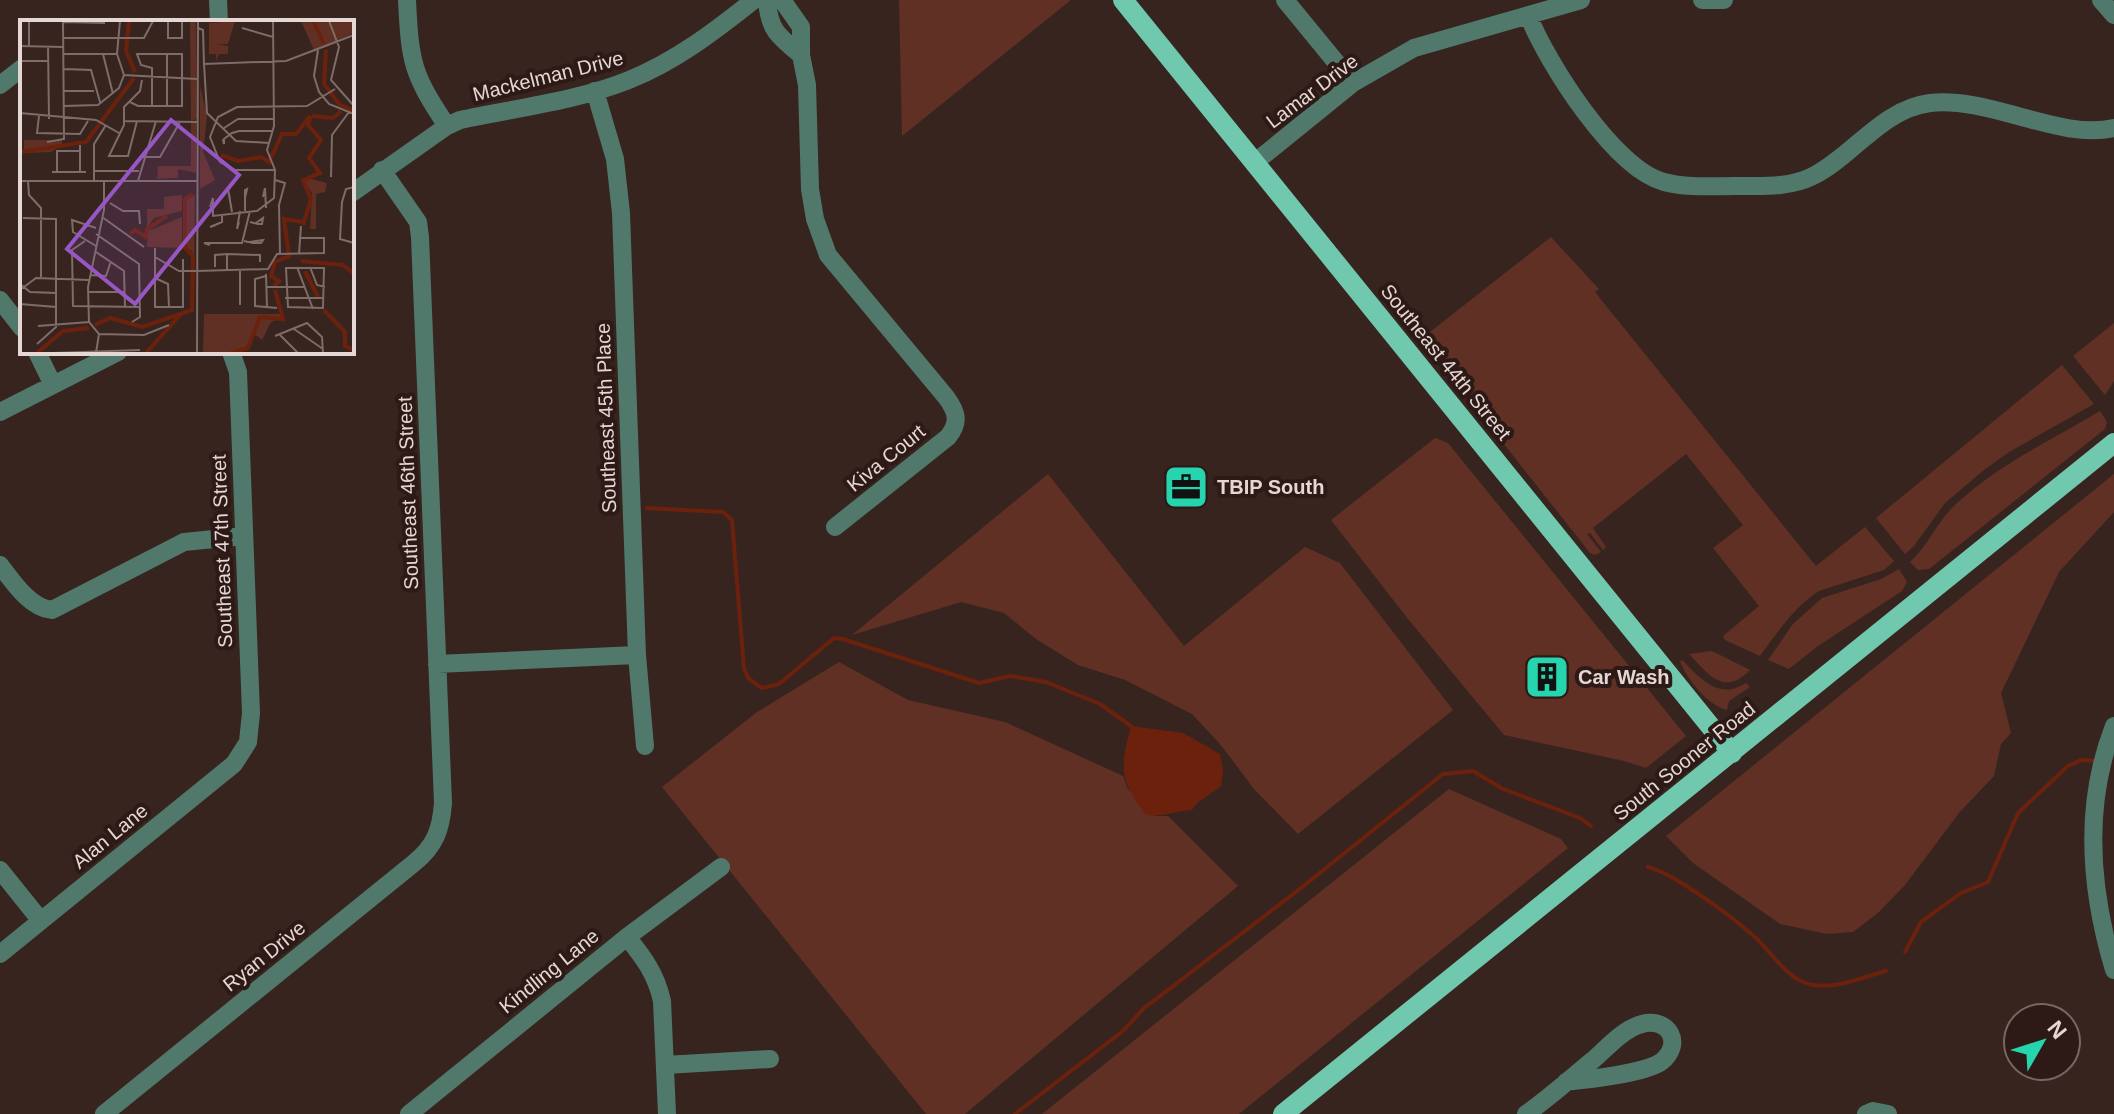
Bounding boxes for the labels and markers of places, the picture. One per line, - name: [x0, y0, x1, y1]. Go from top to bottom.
- office icon: TBIP South: [1162, 463, 1210, 511]
- place label: TBIP South: [1217, 476, 1324, 498]
- building icon: Car Wash: [1523, 653, 1571, 701]
- place label: Car Wash: [1578, 666, 1670, 688]

